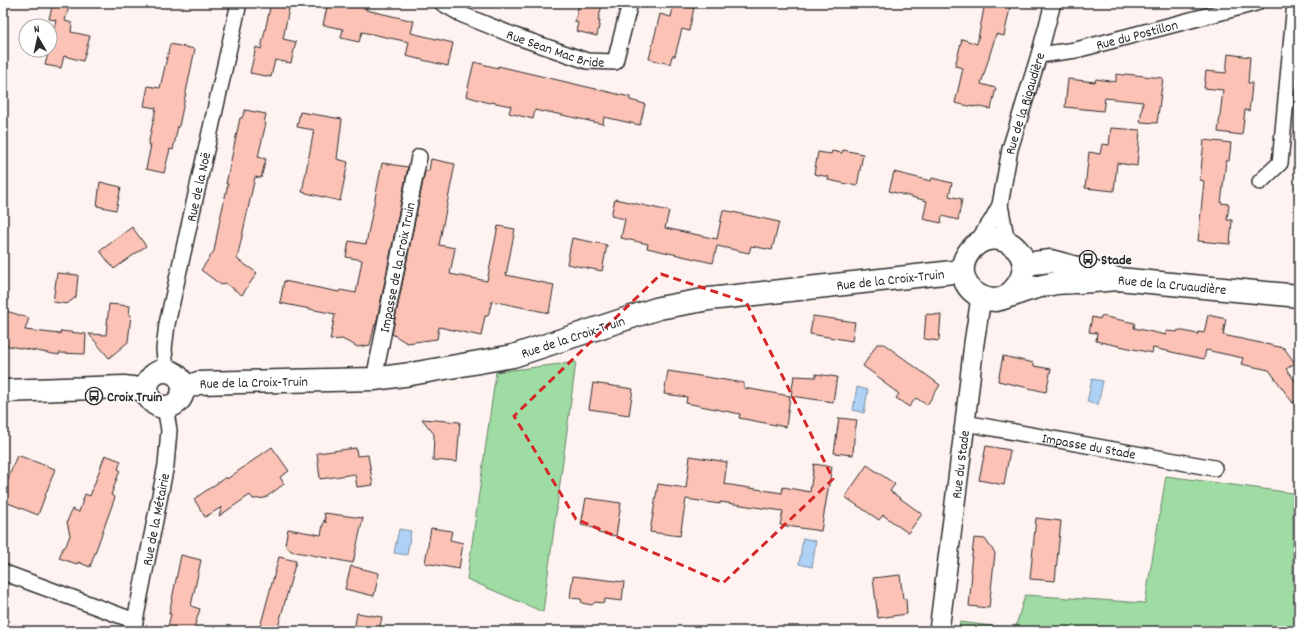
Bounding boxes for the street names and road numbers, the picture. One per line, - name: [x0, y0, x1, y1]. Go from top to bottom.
- street label: Rue du Postillon: [1094, 16, 1180, 56]
- street label: Rue Sean Mac Bride: [503, 26, 605, 74]
- street label: Rue de la Rigaudière: [1001, 50, 1051, 156]
- street label: Rue de la Noë: [182, 150, 217, 224]
- street label: Impasse de la Croix Truin: [376, 201, 422, 335]
- street label: Rue de la Croix-Truin: [836, 265, 945, 297]
- street label: Rue de la Cruaudière: [1117, 271, 1227, 301]
- street label: Rue de la Croix-Truin: [519, 312, 628, 365]
- street label: Rue de la Croix-Truin: [200, 373, 308, 395]
- street label: Rue du Stade: [948, 429, 976, 500]
- street label: Impasse du Stade: [1040, 429, 1137, 466]
- street label: Rue de la Métairie: [138, 472, 176, 568]

